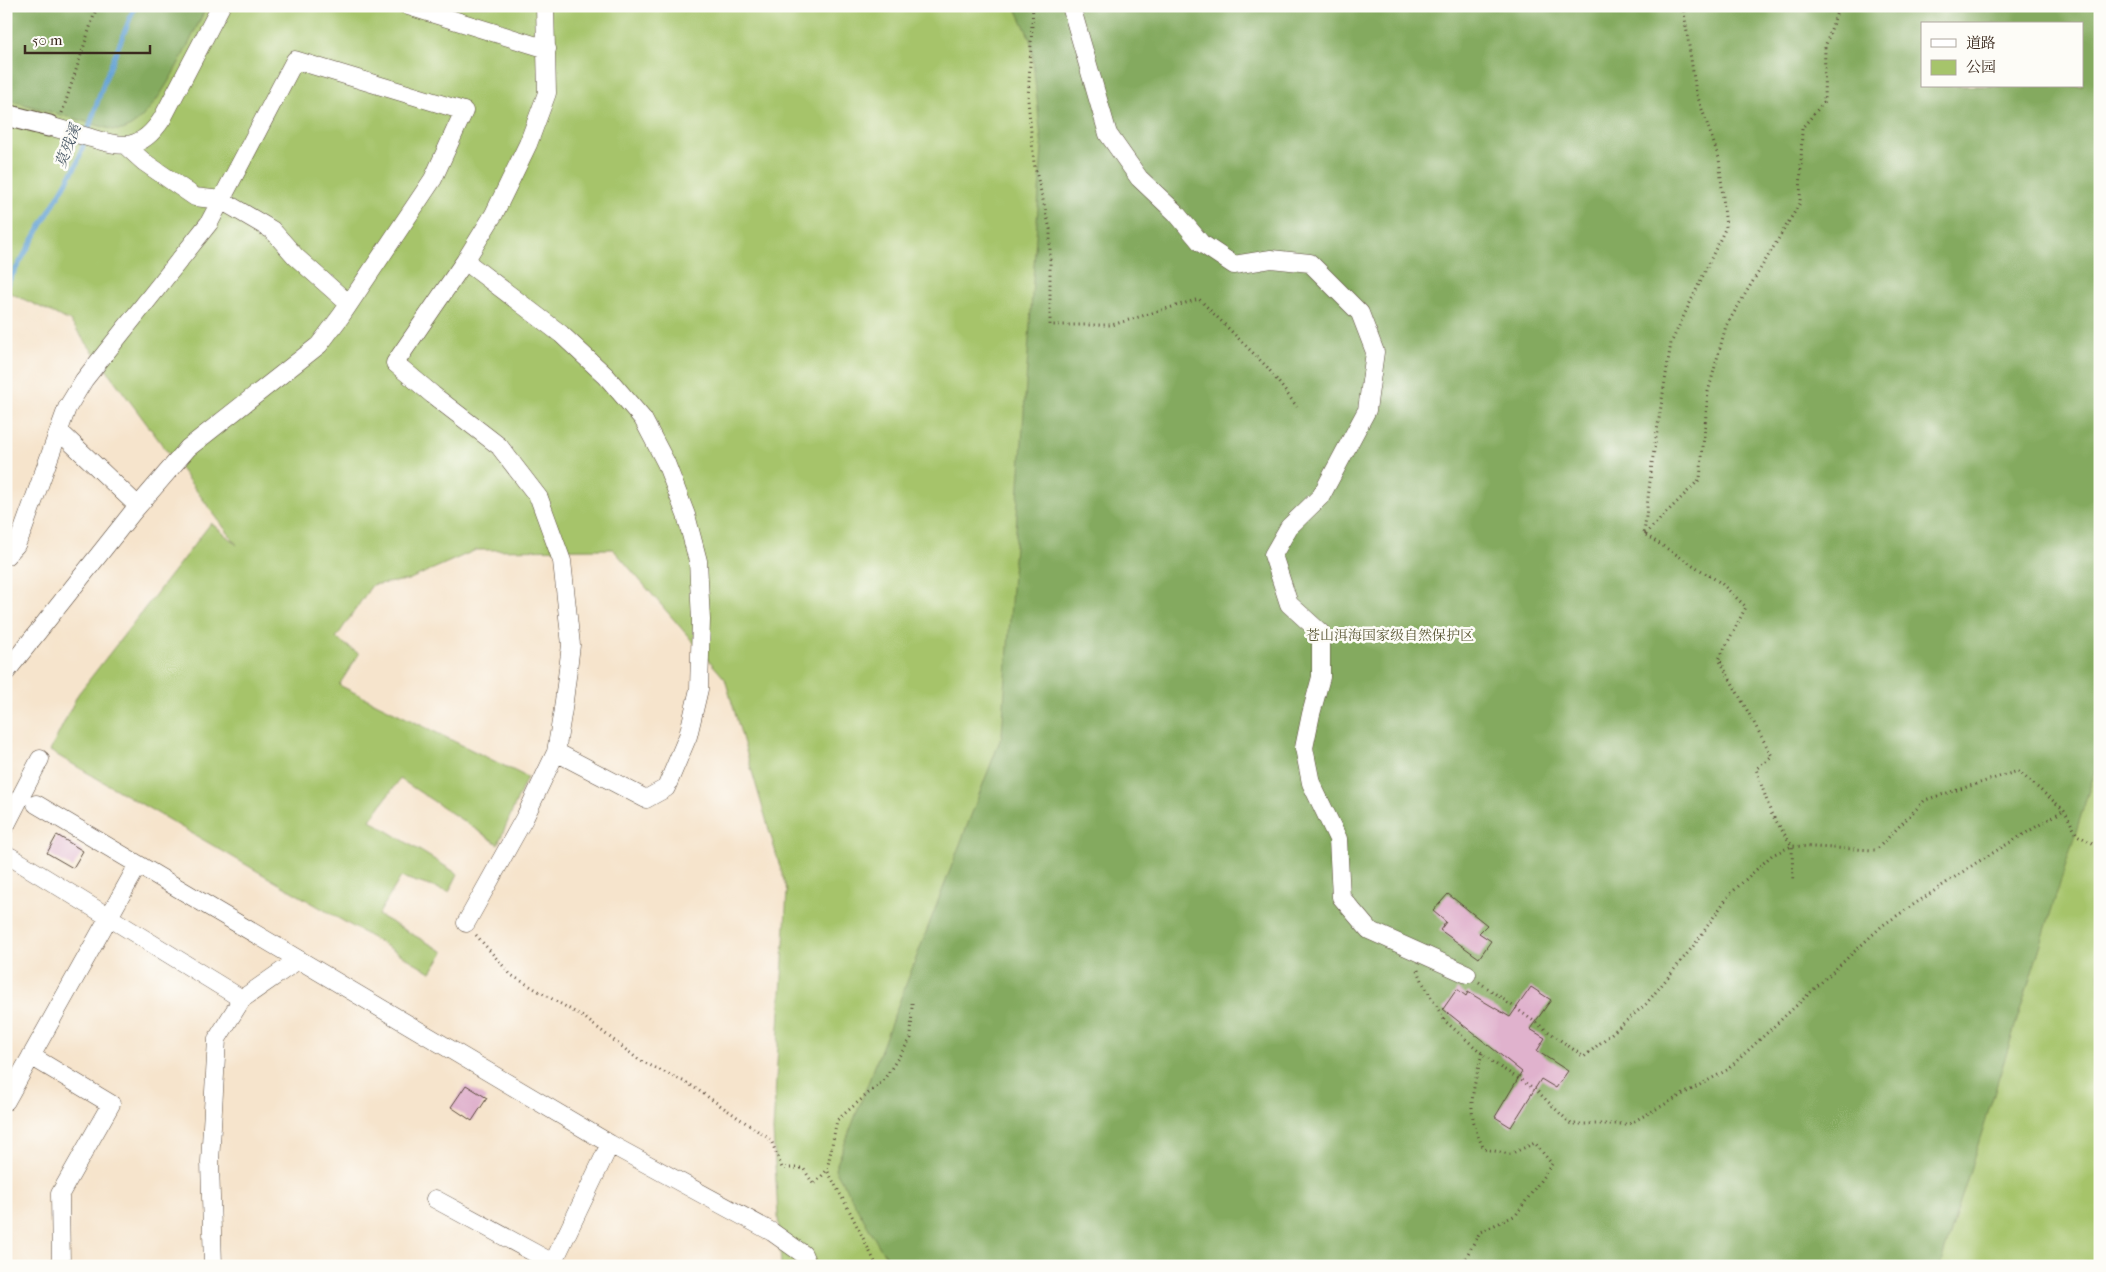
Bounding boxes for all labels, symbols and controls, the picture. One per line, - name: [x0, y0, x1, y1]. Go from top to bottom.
- scale bar: [25, 22, 150, 54]
- legend: [1921, 22, 2084, 88]
- text: 50 m: [32, 31, 63, 49]
- text: 道路: [1966, 34, 1996, 52]
- text: 公园: [1966, 58, 1996, 76]
- water label: 莫残溪: [52, 120, 85, 170]
- park label: 苍山洱海国家级自然保护区: [1306, 627, 1474, 644]

